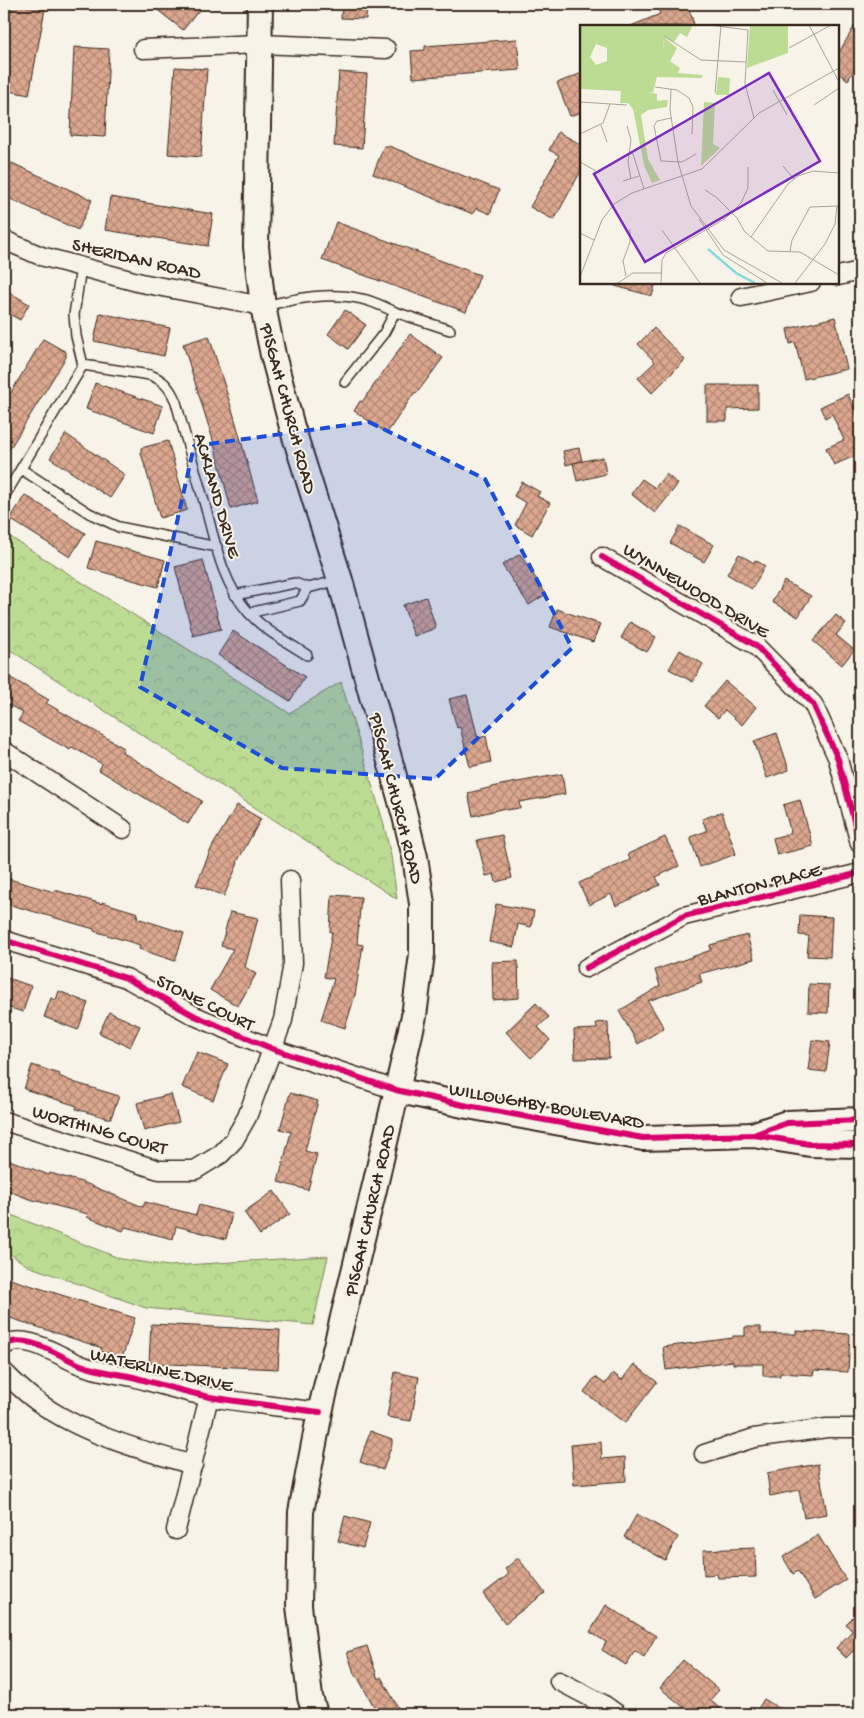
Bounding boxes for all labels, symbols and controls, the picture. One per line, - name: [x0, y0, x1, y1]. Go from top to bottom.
- inset map: [580, 25, 839, 284]
- street label: SHERIDAN ROAD: [70, 234, 203, 287]
- street label: PISGAH CHURCH ROAD: [253, 320, 321, 497]
- street label: ACKLAND DRIVE: [187, 431, 245, 562]
- street label: WYNNEWOOD DRIVE: [618, 539, 774, 645]
- street label: PISGAH CHURCH ROAD: [362, 710, 427, 887]
- street label: BLANTON PLACE: [695, 860, 825, 913]
- street label: STONE COURT: [152, 971, 258, 1038]
- street label: WILLOUGHBY BOULEVARD: [447, 1079, 646, 1136]
- street label: WORTHING COURT: [29, 1101, 170, 1162]
- street label: PISGAH CHURCH ROAD: [340, 1122, 402, 1300]
- street label: WATERLINE DRIVE: [87, 1344, 236, 1399]

